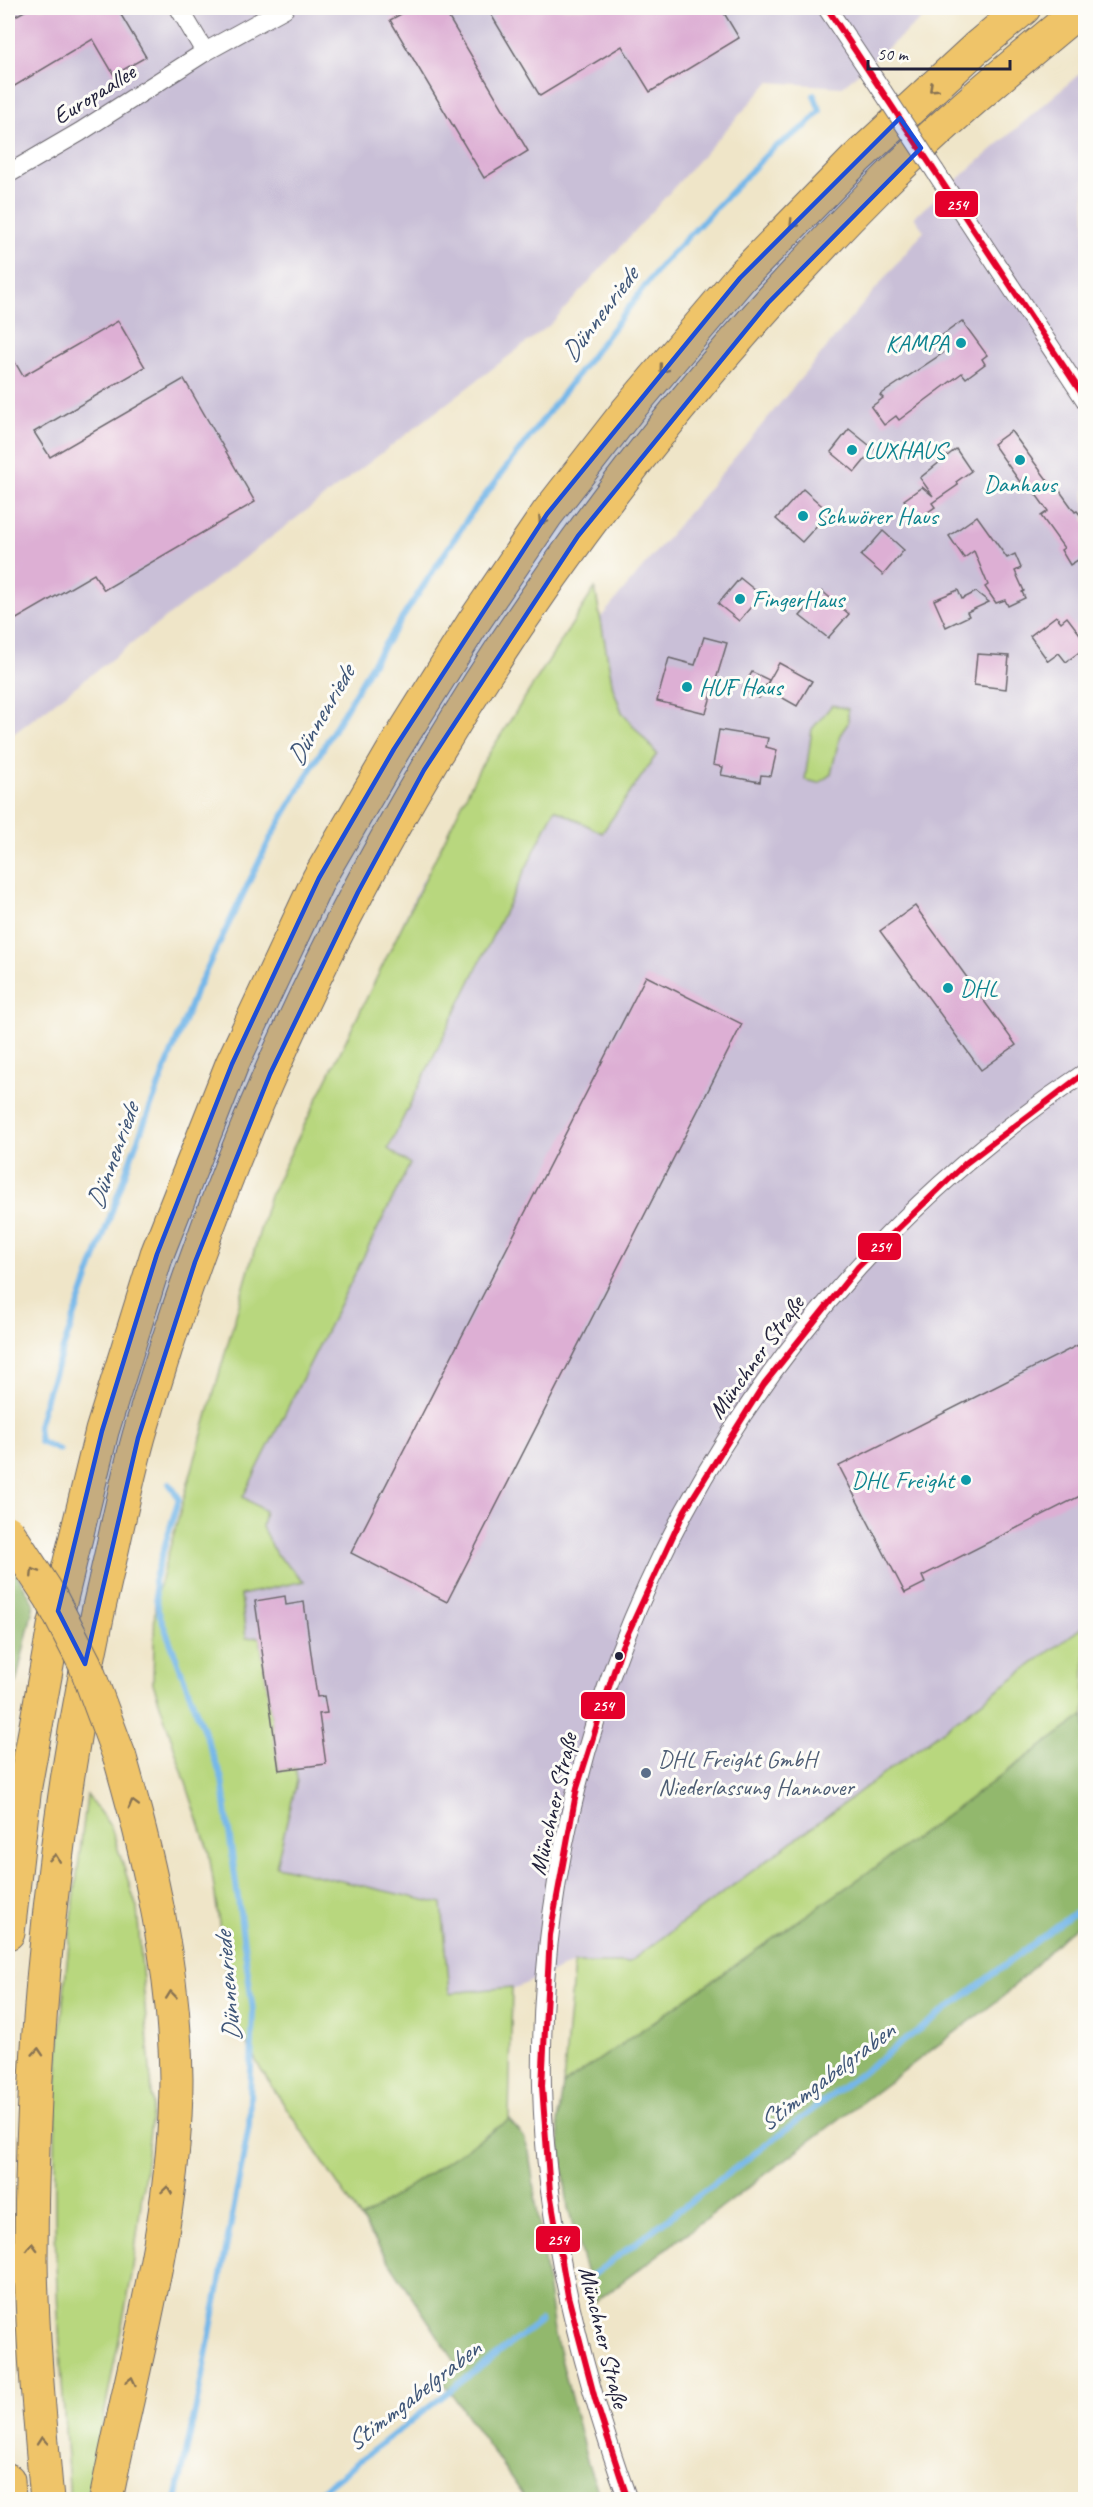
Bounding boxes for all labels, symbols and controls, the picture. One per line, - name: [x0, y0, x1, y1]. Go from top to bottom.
- scale bar: [868, 33, 1010, 71]
- text: 50 m: [877, 43, 910, 65]
- street label: Europaallee: [47, 56, 143, 131]
- one-way arrow: [929, 80, 940, 91]
- line badge: 254: [934, 190, 979, 218]
- text: 254: [946, 195, 969, 215]
- one-way arrow: [790, 216, 801, 227]
- water label: Dünnenriede: [553, 257, 648, 368]
- place label: KAMPA: [886, 328, 950, 358]
- marker: KAMPA: [954, 336, 968, 350]
- one-way arrow: [659, 362, 670, 373]
- place label: LUXHAUS: [864, 435, 950, 465]
- marker: LUXHAUS: [845, 443, 859, 457]
- marker: Danhaus: [1013, 453, 1027, 467]
- place label: Danhaus: [984, 469, 1058, 499]
- place label: Schwörer Haus: [815, 501, 939, 531]
- marker: Schwörer Haus: [796, 509, 810, 523]
- one-way arrow: [538, 515, 549, 526]
- place label: FingerHaus: [752, 584, 847, 614]
- marker: FingerHaus: [733, 592, 747, 606]
- water label: Dünnenriede: [279, 656, 364, 771]
- place label: HUF Haus: [699, 672, 785, 702]
- marker: HUF Haus: [680, 680, 694, 694]
- place label: DHL: [960, 973, 998, 1003]
- marker: DHL: [941, 981, 955, 995]
- water label: Dünnenriede: [78, 1095, 148, 1213]
- line badge: 254: [857, 1232, 902, 1261]
- text: 254: [869, 1237, 892, 1257]
- street label: Münchner Straße: [701, 1288, 812, 1424]
- place label: DHL Freight: [852, 1465, 956, 1495]
- marker: DHL Freight: [959, 1473, 973, 1487]
- one-way arrow: [30, 1568, 41, 1579]
- unlabelled marker: [613, 1650, 625, 1662]
- line badge: 254: [580, 1691, 626, 1720]
- text: 254: [592, 1696, 615, 1716]
- street label: Münchner Straße: [522, 1728, 584, 1878]
- place label: DHL Freight GmbH Niederlassung Hannover: [658, 1744, 856, 1802]
- marker: DHL Freight GmbH Niederlassung Hannover: [639, 1766, 653, 1780]
- one-way arrow: [128, 1799, 140, 1810]
- one-way arrow: [49, 1853, 61, 1862]
- water label: Dünnenriede: [206, 1926, 249, 2043]
- one-way arrow: [165, 1991, 178, 2000]
- water label: Stimmgabelgraben: [752, 2013, 903, 2138]
- one-way arrow: [31, 2047, 44, 2056]
- one-way arrow: [161, 2185, 173, 2194]
- line badge: 254: [535, 2225, 581, 2253]
- text: 254: [547, 2230, 570, 2250]
- one-way arrow: [25, 2242, 38, 2251]
- street label: Münchner Straße: [572, 2263, 637, 2413]
- water label: Stimmgabelgraben: [339, 2331, 489, 2458]
- one-way arrow: [124, 2376, 137, 2386]
- one-way arrow: [35, 2437, 48, 2446]

